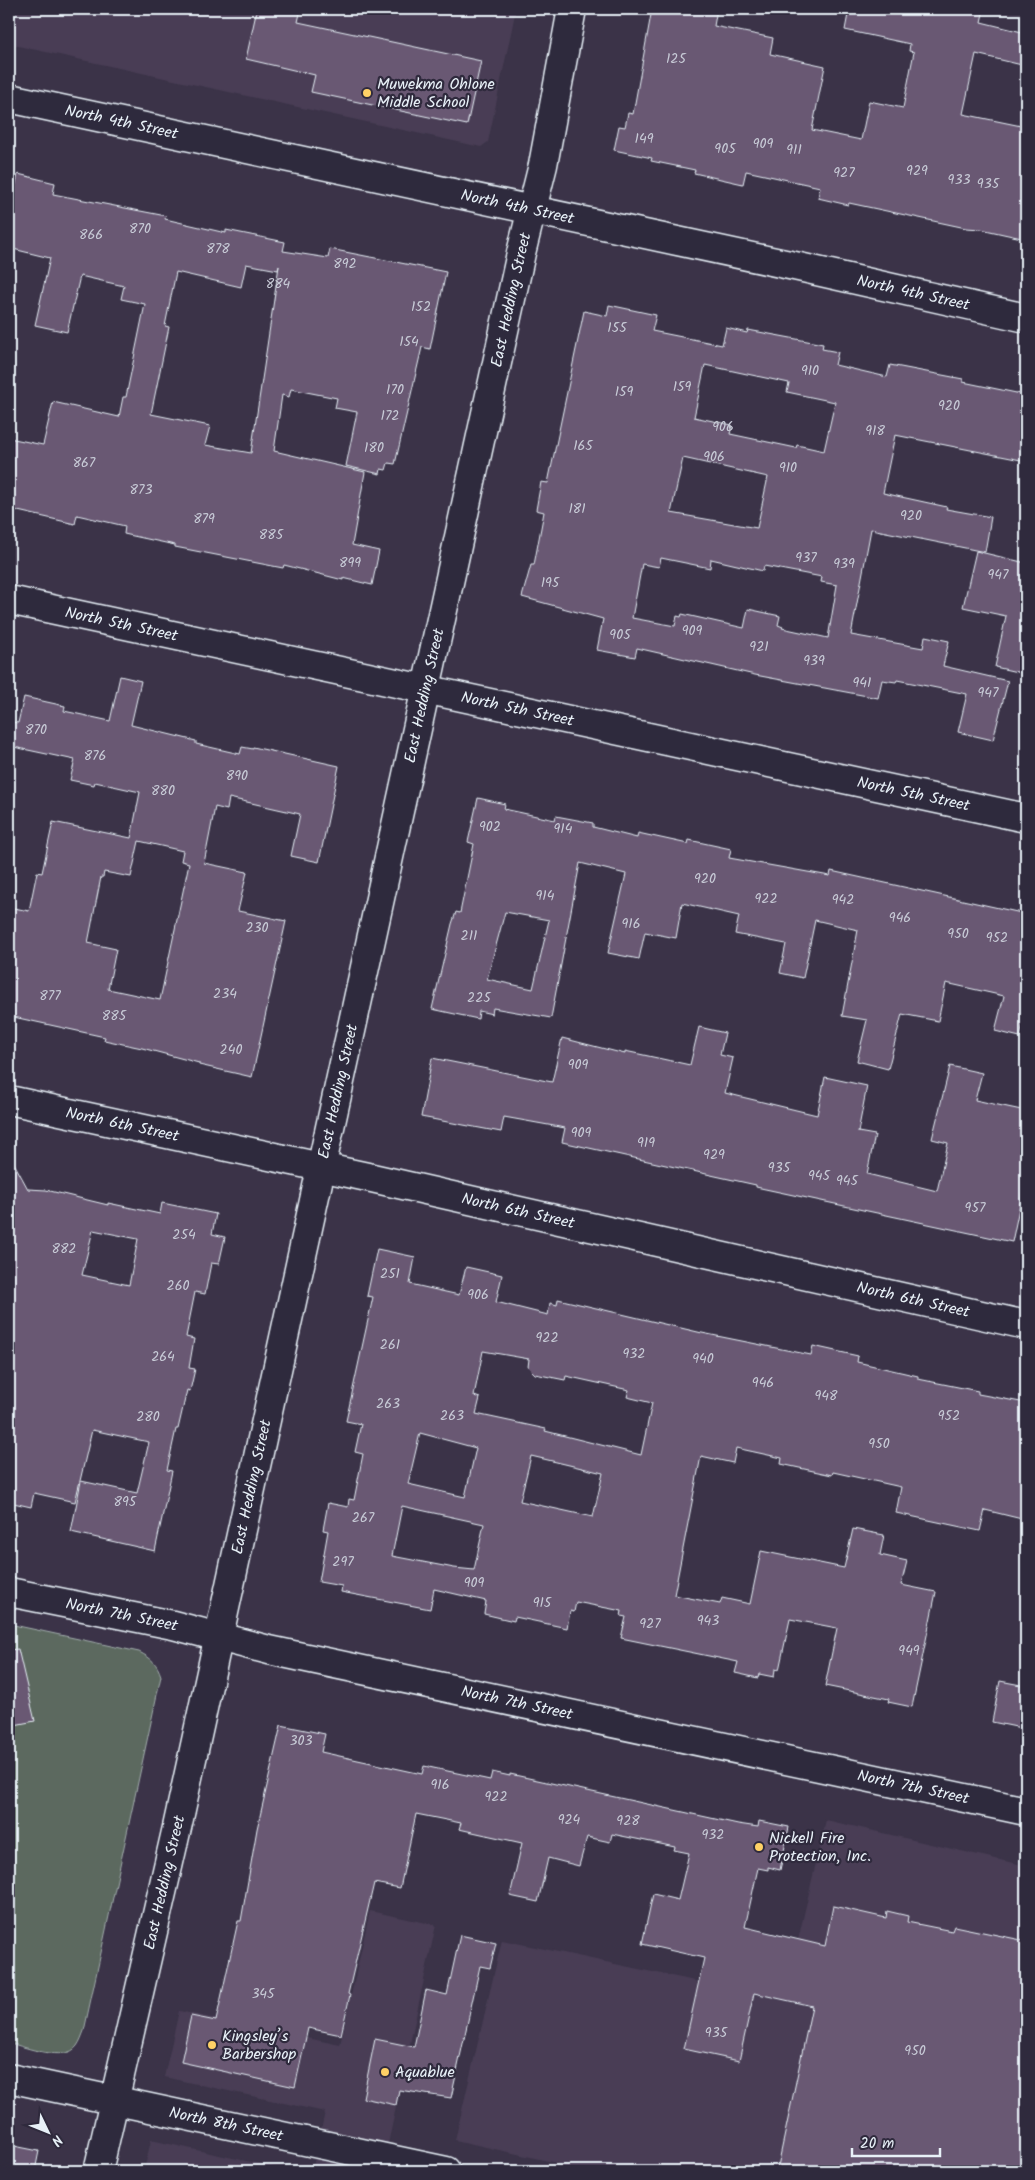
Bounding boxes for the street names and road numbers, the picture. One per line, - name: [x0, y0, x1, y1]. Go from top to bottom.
- street label: North 4th Street: [62, 98, 181, 147]
- street label: North 4th Street: [459, 183, 577, 231]
- street label: East Hedding Street: [484, 229, 538, 370]
- street label: North 4th Street: [854, 268, 973, 318]
- street label: North 5th Street: [63, 600, 181, 649]
- street label: East Hedding Street: [397, 625, 451, 765]
- street label: North 5th Street: [459, 685, 577, 733]
- street label: North 5th Street: [855, 770, 973, 818]
- street label: East Hedding Street: [311, 1021, 365, 1161]
- street label: North 6th Street: [63, 1100, 182, 1149]
- street label: North 6th Street: [459, 1186, 578, 1236]
- street label: North 6th Street: [854, 1275, 973, 1325]
- street label: East Hedding Street: [225, 1417, 278, 1557]
- street label: North 7th Street: [63, 1591, 181, 1638]
- street label: North 7th Street: [459, 1679, 576, 1727]
- street label: North 7th Street: [855, 1763, 972, 1811]
- street label: East Hedding Street: [137, 1812, 192, 1952]
- street label: North 8th Street: [167, 2100, 286, 2149]

